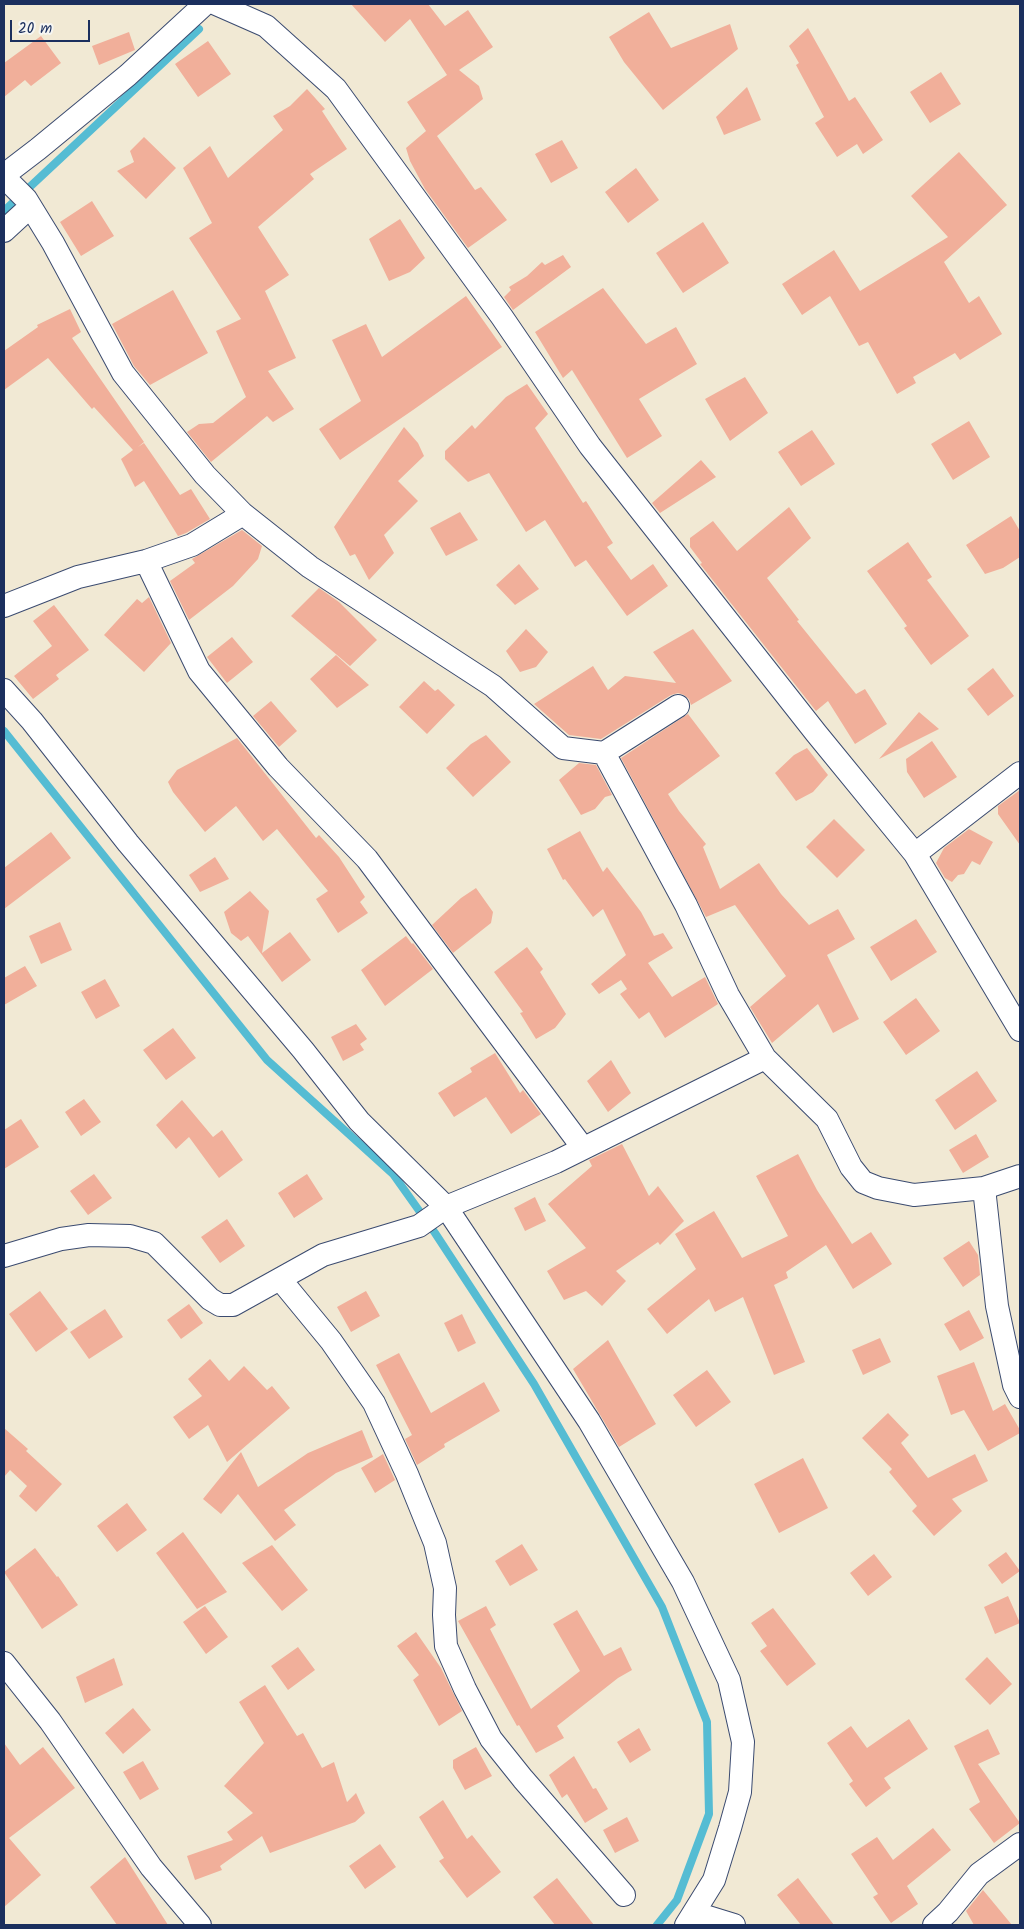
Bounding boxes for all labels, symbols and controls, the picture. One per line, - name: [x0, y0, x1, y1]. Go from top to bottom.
- scale bar: [12, 10, 92, 42]
- text: 20 m: [18, 17, 52, 41]

